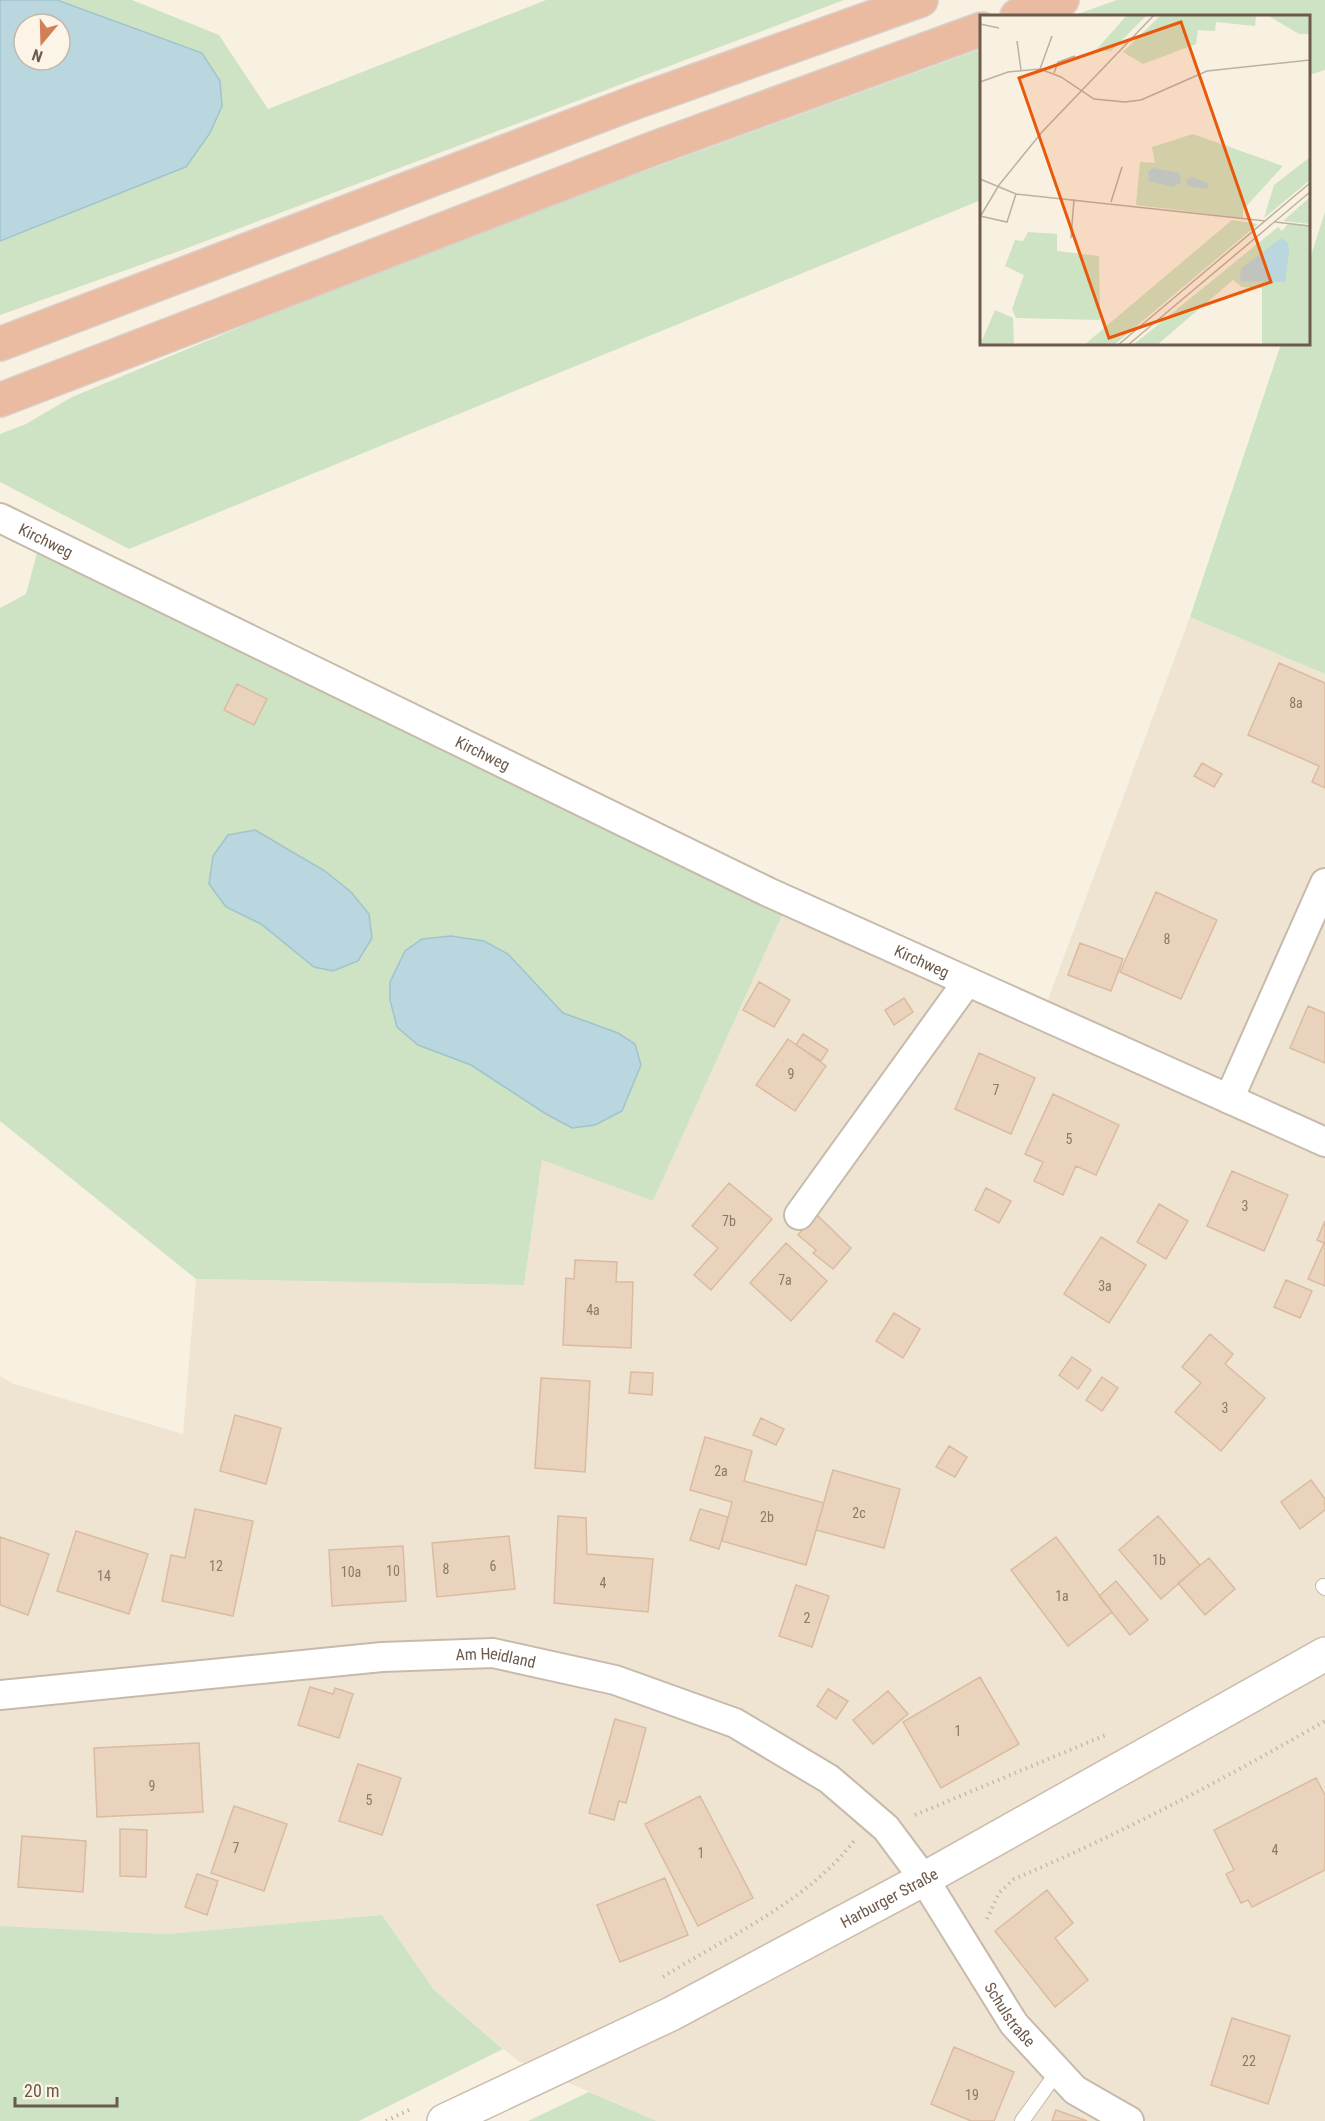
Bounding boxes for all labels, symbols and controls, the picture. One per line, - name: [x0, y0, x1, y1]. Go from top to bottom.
- north arrow: [12, 12, 72, 72]
- inset map: [980, 15, 1310, 345]
- text: N: [30, 45, 45, 66]
- street label: Kirchweg: [15, 520, 76, 562]
- house number: 8a: [1289, 695, 1303, 711]
- street label: Kirchweg: [452, 732, 513, 775]
- house number: 8: [1164, 931, 1171, 947]
- street label: Kirchweg: [891, 941, 952, 982]
- house number: 9: [788, 1066, 794, 1082]
- house number: 7: [993, 1082, 1000, 1098]
- house number: 5: [1066, 1131, 1073, 1147]
- house number: 3: [1242, 1198, 1248, 1214]
- house number: 7b: [722, 1213, 736, 1229]
- house number: 7a: [778, 1272, 792, 1288]
- house number: 3a: [1098, 1278, 1112, 1294]
- house number: 4a: [586, 1302, 600, 1318]
- house number: 3: [1222, 1400, 1228, 1416]
- house number: 2a: [714, 1463, 728, 1479]
- house number: 2c: [852, 1505, 866, 1521]
- house number: 2b: [760, 1509, 774, 1525]
- house number: 1b: [1152, 1552, 1166, 1568]
- house number: 12: [209, 1558, 223, 1574]
- house number: 6: [490, 1558, 497, 1574]
- house number: 8: [443, 1561, 450, 1577]
- house number: 10: [386, 1563, 400, 1579]
- house number: 10a: [341, 1564, 361, 1580]
- house number: 14: [97, 1568, 111, 1584]
- house number: 4: [600, 1575, 607, 1591]
- house number: 1a: [1055, 1588, 1069, 1604]
- house number: 2: [804, 1610, 811, 1626]
- street label: Am Heidland: [455, 1644, 537, 1672]
- house number: 1: [955, 1723, 961, 1739]
- house number: 9: [149, 1778, 155, 1794]
- house number: 5: [366, 1792, 373, 1808]
- house number: 7: [233, 1840, 240, 1856]
- house number: 4: [1272, 1842, 1279, 1858]
- house number: 1: [698, 1845, 704, 1861]
- street label: Harburger Straße: [837, 1864, 941, 1932]
- street label: Schulstraße: [980, 1979, 1039, 2051]
- house number: 22: [1242, 2053, 1256, 2069]
- scale bar: [15, 2070, 117, 2108]
- text: 20 m: [24, 2080, 59, 2101]
- house number: 19: [965, 2087, 979, 2103]

